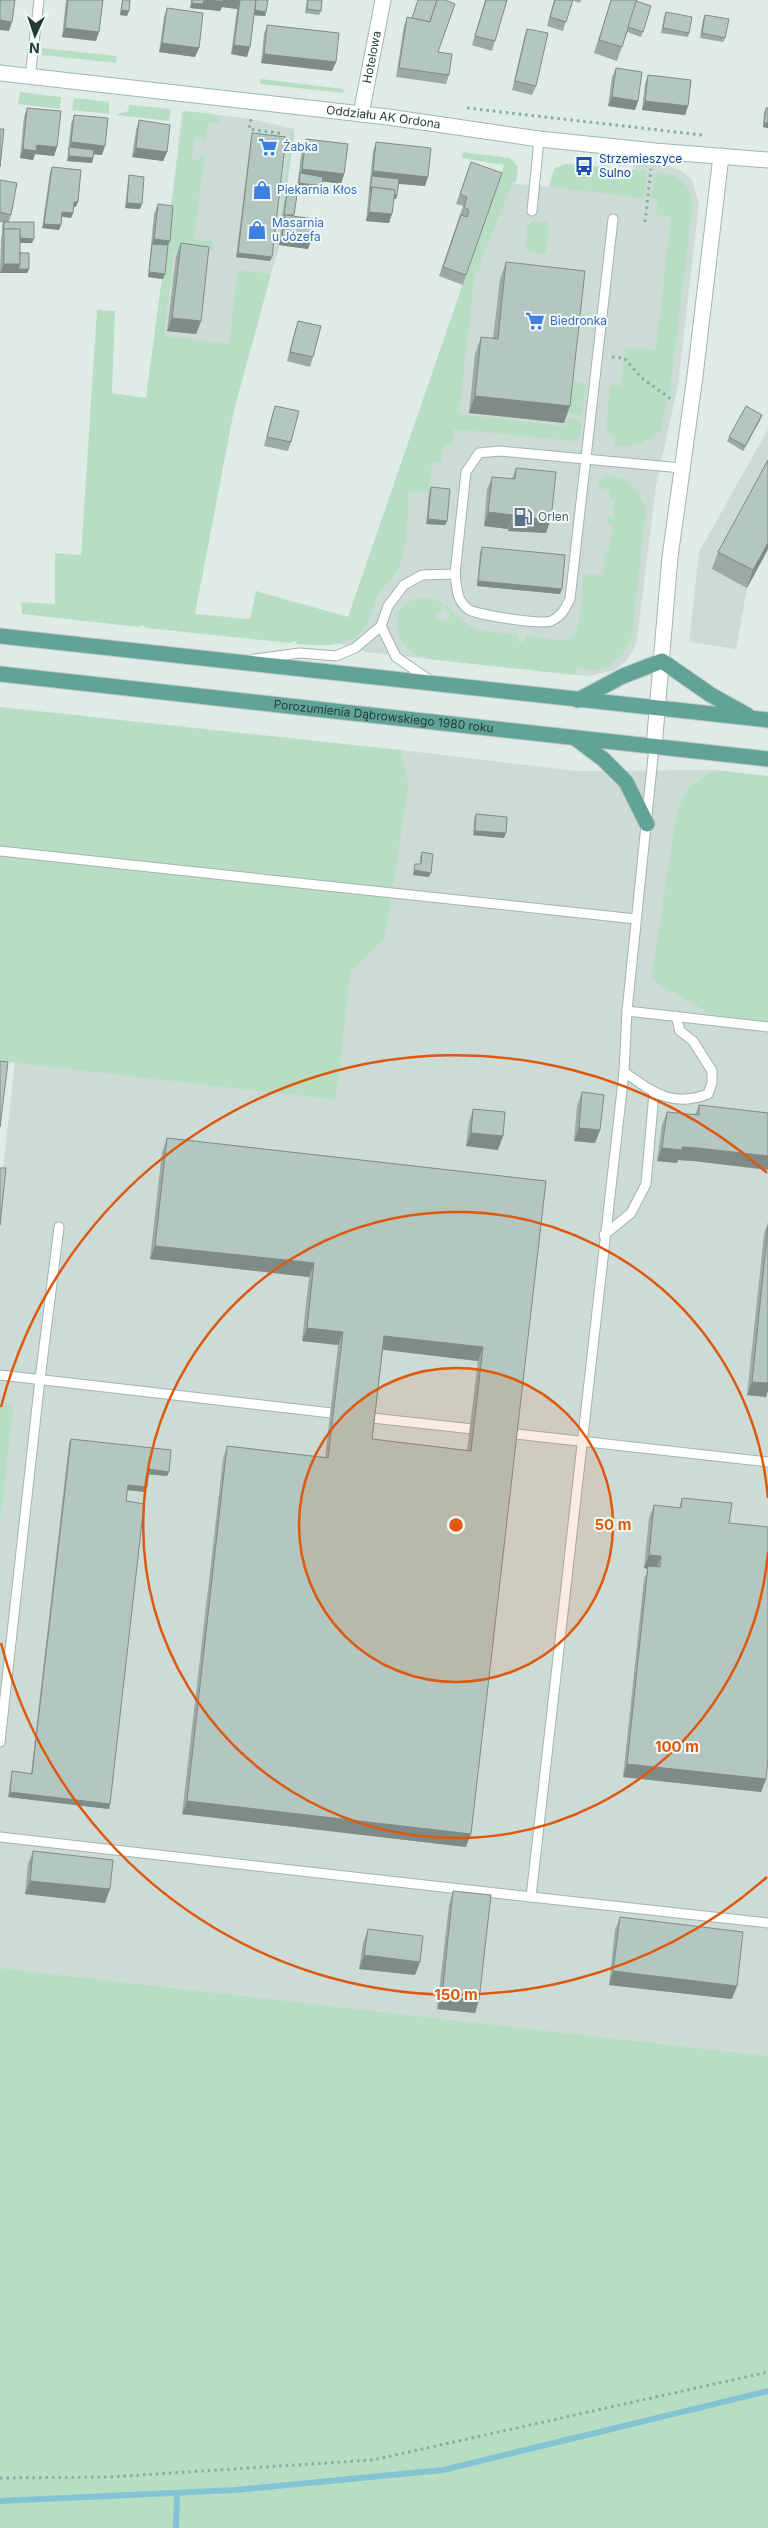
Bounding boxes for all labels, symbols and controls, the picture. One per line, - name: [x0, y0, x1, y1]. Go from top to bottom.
- north arrow: [10, 10, 60, 60]
- street label: Hotelowa: [359, 29, 384, 85]
- text: N: [29, 40, 40, 57]
- street label: Oddziału AK Ordona: [326, 102, 442, 132]
- supermarket icon: Żabka: [257, 136, 279, 158]
- place label: Żabka: [283, 139, 318, 154]
- place label: Strzemieszyce Sulno: [599, 151, 682, 180]
- bus stop icon: Strzemieszyce Sulno: [573, 155, 595, 177]
- shop icon: Piekarnia Kłos: [251, 179, 273, 201]
- place label: Piekarnia Kłos: [277, 182, 357, 197]
- place label: Masarnia u Józefa: [272, 215, 324, 244]
- shop icon: Masarnia u Józefa: [246, 219, 268, 241]
- supermarket icon: Biedronka: [524, 310, 546, 332]
- place label: Biedronka: [550, 313, 607, 328]
- fuel station icon: Orlen: [512, 506, 534, 528]
- place label: Orlen: [538, 509, 569, 524]
- street label: Porozumienia Dąbrowskiego 1980 roku: [273, 696, 494, 736]
- text: 50 m: [595, 1515, 631, 1534]
- centre of rings: [447, 1516, 465, 1534]
- text: 100 m: [655, 1737, 699, 1756]
- text: 150 m: [434, 1985, 478, 2004]

